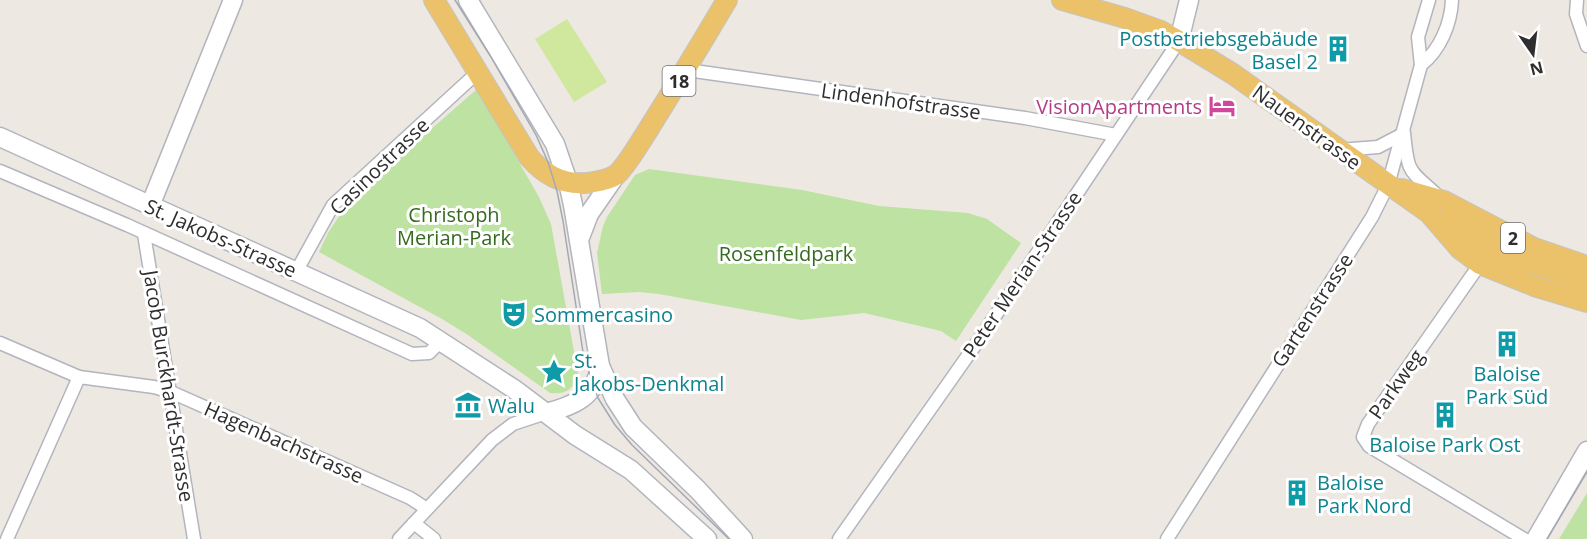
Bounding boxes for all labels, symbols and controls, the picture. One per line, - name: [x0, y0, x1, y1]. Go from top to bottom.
- north arrow: [1503, 24, 1563, 84]
- place label: Postbetriebsgebäude Basel 2: [1119, 25, 1318, 75]
- building icon: Postbetriebsgebäude Basel 2: [1323, 34, 1353, 64]
- text: N: [1528, 56, 1546, 81]
- road number: 18: [662, 66, 696, 96]
- street label: Lindenhofstrasse: [820, 76, 982, 126]
- street label: Nauenstrasse: [1247, 78, 1367, 176]
- hotel icon: VisionApartments: [1207, 91, 1237, 121]
- place label: VisionApartments: [1036, 93, 1202, 120]
- street label: Casinostrasse: [323, 112, 435, 220]
- street label: Peter Merian-Strasse: [956, 186, 1088, 362]
- street label: St. Jakobs-Strasse: [141, 192, 301, 284]
- park label: Christoph Merian-Park: [397, 201, 512, 251]
- road number: 2: [1501, 223, 1525, 253]
- park label: Rosenfeldpark: [719, 240, 854, 267]
- street label: Gartenstrasse: [1265, 248, 1359, 372]
- street label: Jacob Burckhardt-Strasse: [137, 266, 201, 504]
- theatre icon: Sommercasino: [499, 299, 529, 329]
- place label: Sommercasino: [534, 301, 673, 328]
- building icon: Baloise Park Süd: [1492, 329, 1522, 359]
- street label: Parkweg: [1362, 344, 1430, 424]
- place label: St. Jakobs-Denkmal: [572, 347, 724, 397]
- place icon: St. Jakobs-Denkmal: [539, 357, 569, 387]
- place label: Baloise Park Süd: [1466, 360, 1548, 410]
- museum icon: Walu: [453, 390, 483, 420]
- place label: Walu: [488, 392, 535, 419]
- street label: Hagenbachstrasse: [200, 395, 368, 489]
- building icon: Baloise Park Ost: [1430, 400, 1460, 430]
- place label: Baloise Park Ost: [1369, 431, 1521, 458]
- place label: Baloise Park Nord: [1317, 469, 1412, 519]
- building icon: Baloise Park Nord: [1282, 478, 1312, 508]

